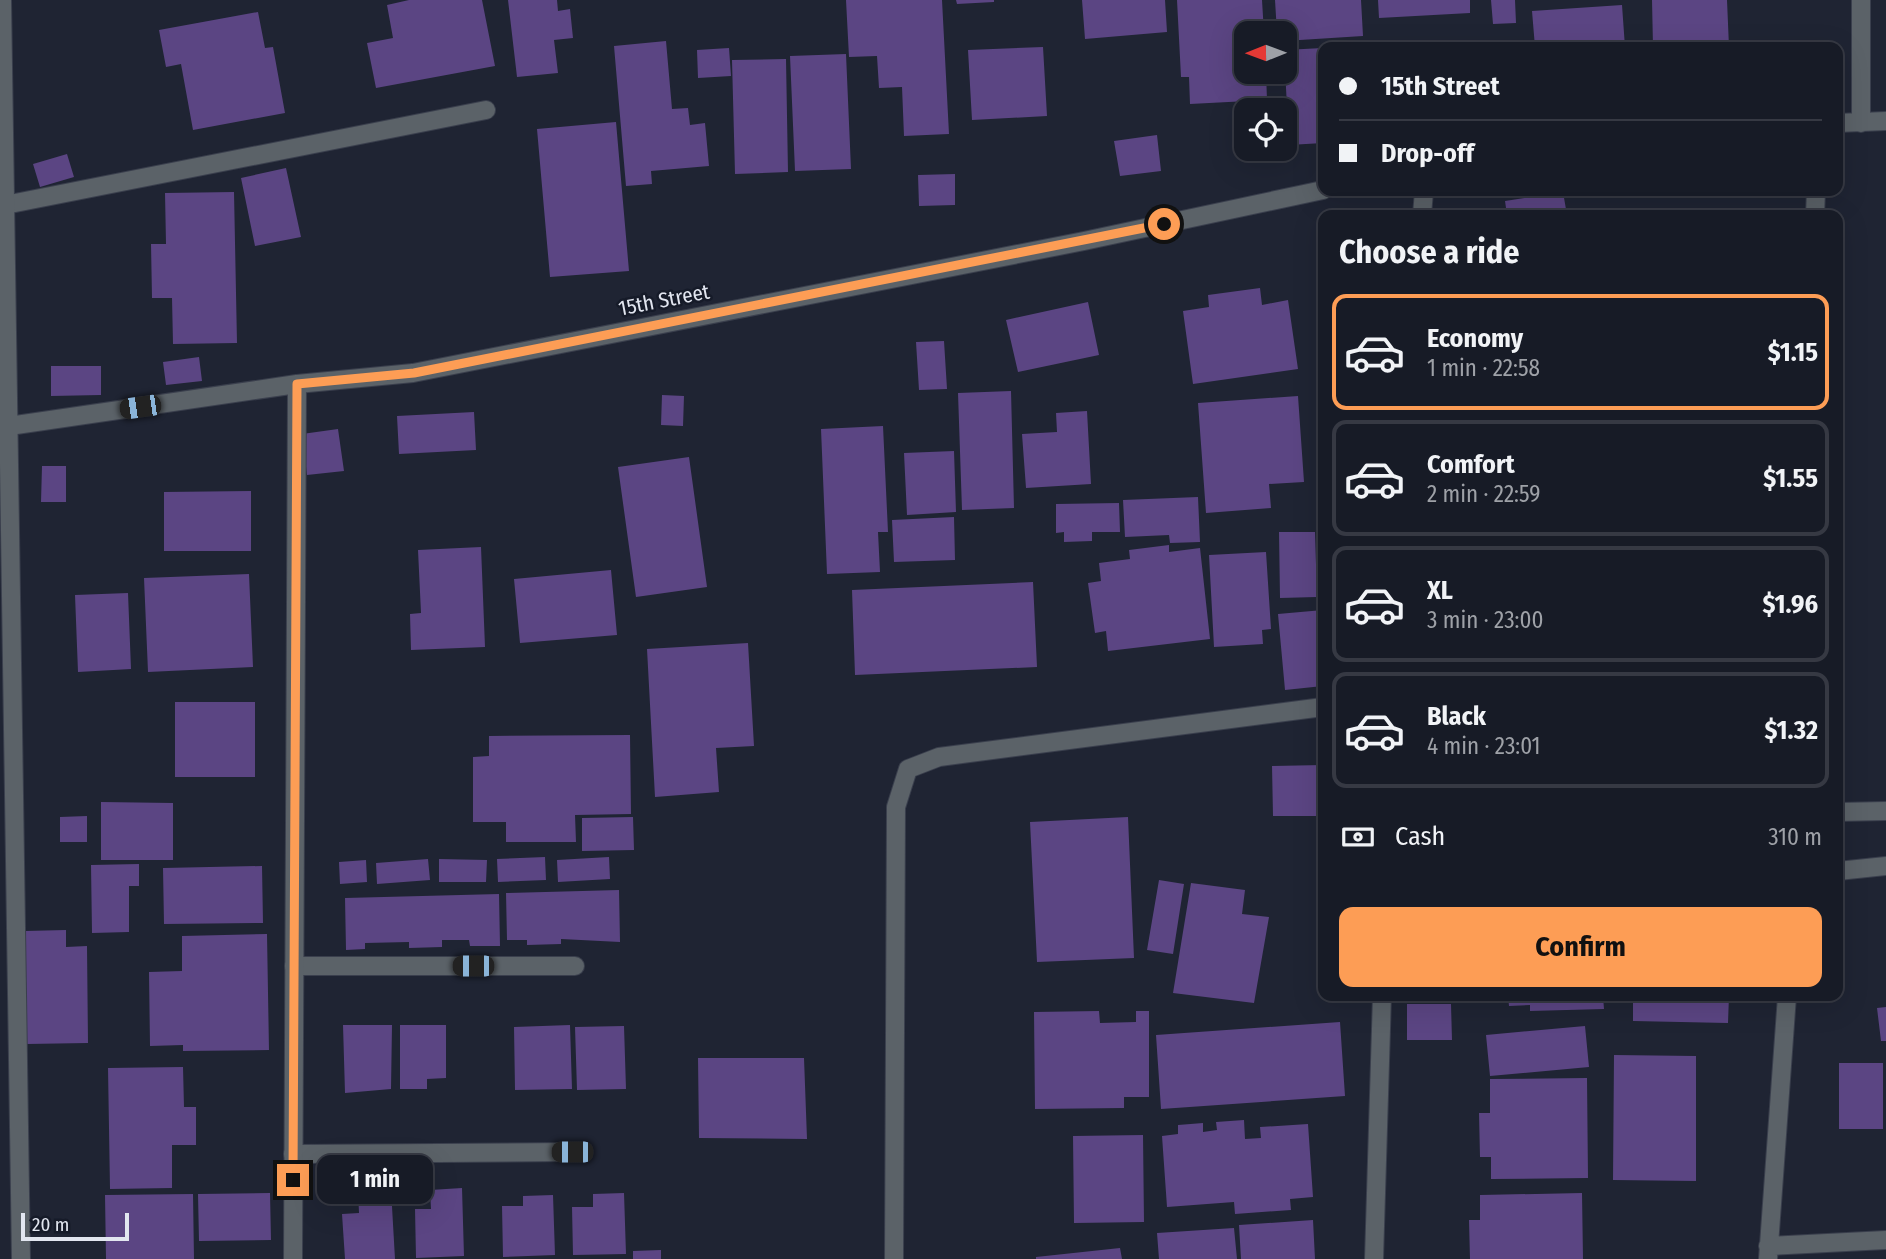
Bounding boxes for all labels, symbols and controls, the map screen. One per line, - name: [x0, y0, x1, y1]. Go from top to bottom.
- north arrow: [1234, 21, 1297, 84]
- map controls: [1234, 21, 1297, 161]
- text: 15th Street: [1381, 71, 1500, 102]
- button: locate: [1234, 98, 1297, 161]
- text: Drop-off: [1381, 138, 1474, 169]
- route start: [1148, 208, 1180, 240]
- text: Choose a ride: [1339, 233, 1520, 271]
- street label: 15th Street: [616, 278, 712, 322]
- icon: car: [1343, 321, 1406, 384]
- text: Economy: [1427, 323, 1523, 354]
- text: $1.15: [1768, 337, 1818, 368]
- text: 1 min · 22:58: [1427, 354, 1540, 382]
- car: [118, 394, 163, 420]
- icon: car: [1343, 447, 1406, 510]
- text: Comfort: [1427, 449, 1515, 480]
- text: $1.55: [1763, 463, 1818, 494]
- text: 2 min · 22:59: [1427, 480, 1540, 508]
- icon: car: [1343, 573, 1406, 636]
- text: XL: [1427, 575, 1453, 606]
- text: $1.96: [1763, 589, 1818, 620]
- text: 3 min · 23:00: [1427, 606, 1543, 634]
- icon: car: [1343, 699, 1406, 762]
- text: Black: [1427, 701, 1486, 732]
- text: $1.32: [1764, 715, 1818, 746]
- text: 4 min · 23:01: [1427, 732, 1541, 760]
- icon: cash: [1339, 818, 1377, 856]
- text: Cash: [1395, 821, 1445, 852]
- text: 310 m: [1768, 823, 1822, 851]
- button: Confirm: [1339, 907, 1822, 987]
- car: [453, 956, 495, 977]
- car: [552, 1142, 594, 1163]
- callout: 1 min: [318, 1156, 433, 1204]
- route end: [277, 1164, 309, 1196]
- text: 1 min: [350, 1165, 400, 1193]
- scale bar: [21, 1210, 130, 1242]
- text: 20 m: [32, 1213, 69, 1236]

